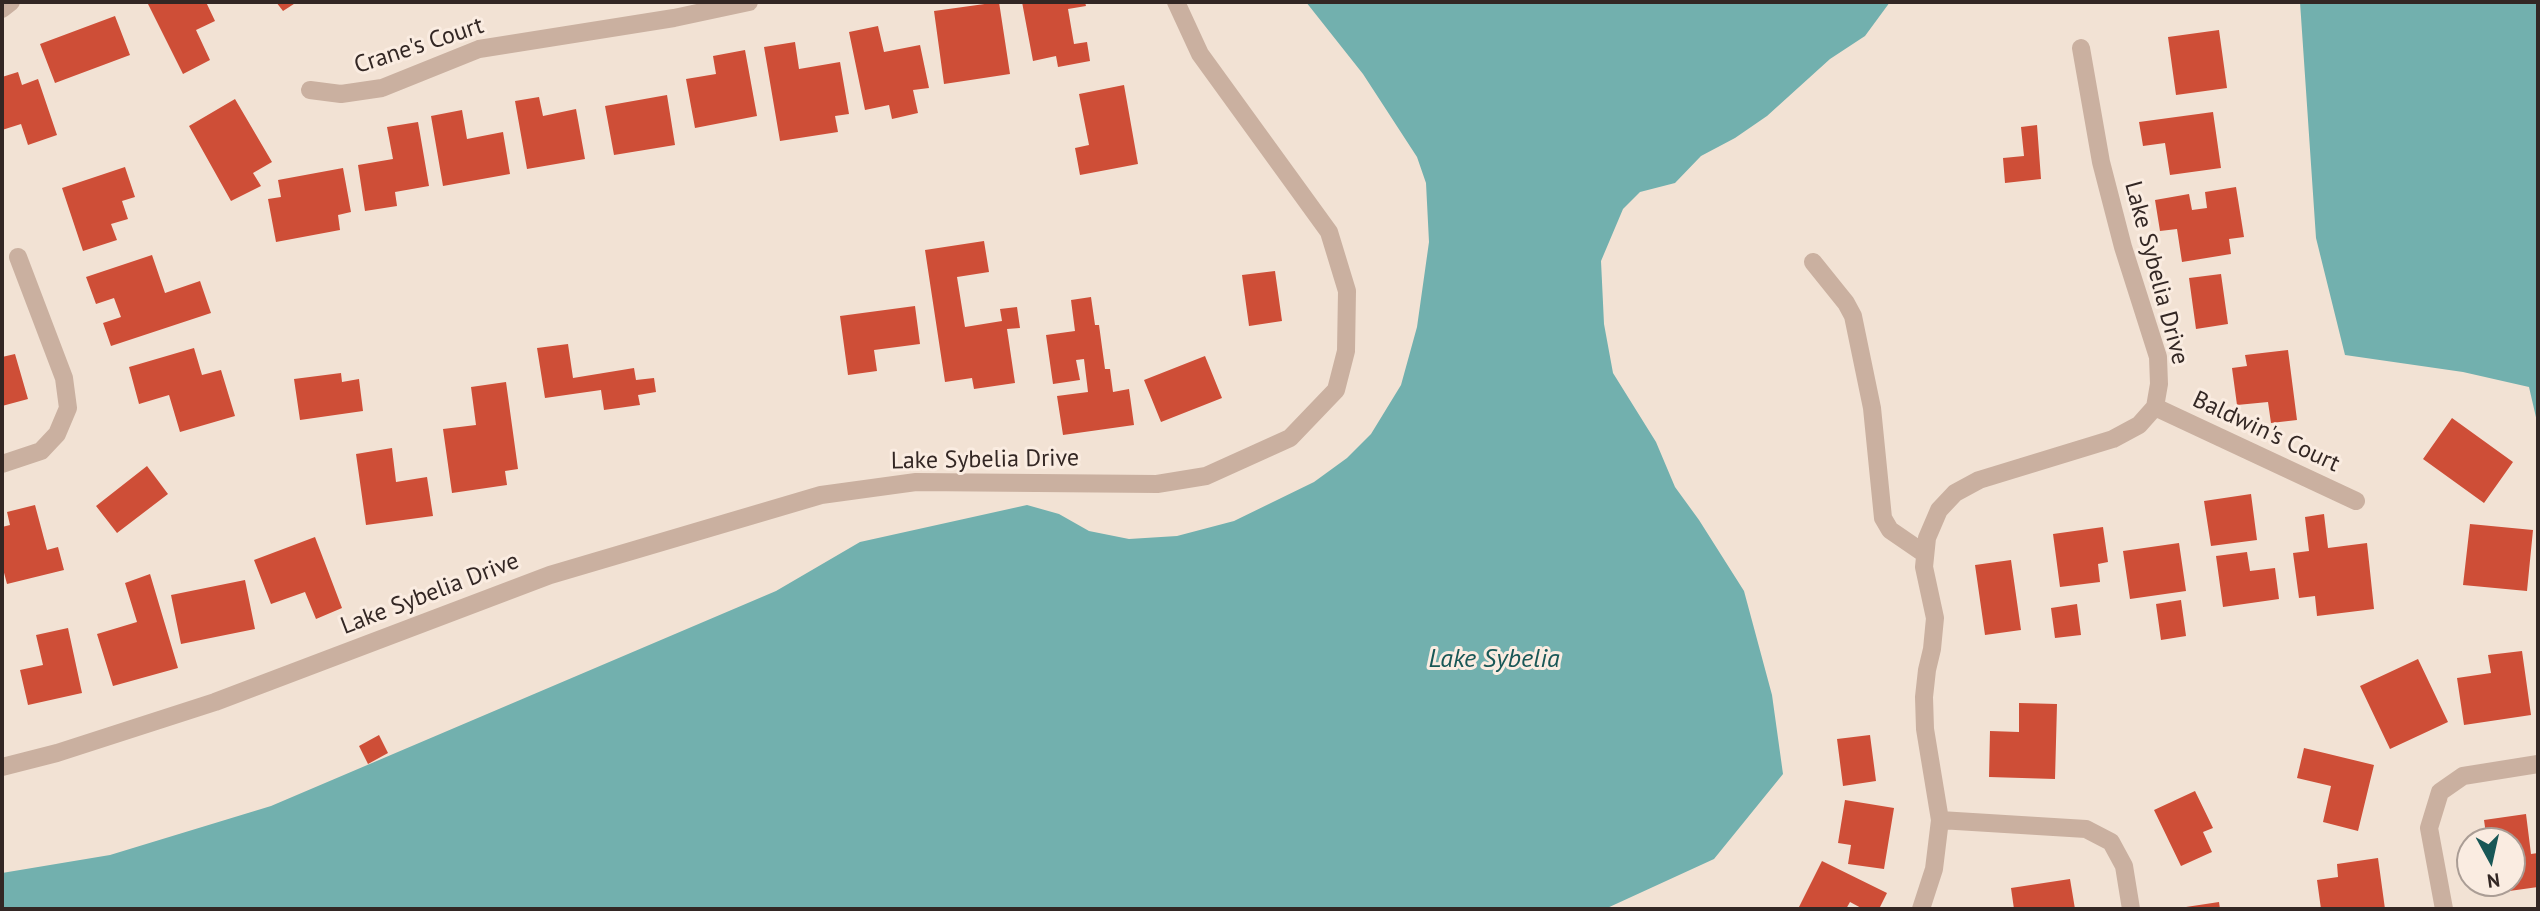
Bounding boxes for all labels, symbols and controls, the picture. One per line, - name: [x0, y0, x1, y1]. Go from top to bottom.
- street label: Crane's Court: [351, 12, 487, 80]
- street label: Lake Sybelia Drive: [2118, 178, 2194, 368]
- street label: Baldwin's Court: [2188, 385, 2344, 479]
- street label: Lake Sybelia Drive: [891, 444, 1079, 476]
- street label: Lake Sybelia Drive: [337, 547, 523, 641]
- water label: Lake Sybelia: [1428, 644, 1560, 676]
- north arrow: [2456, 827, 2526, 897]
- text: N: [2486, 868, 2502, 894]

